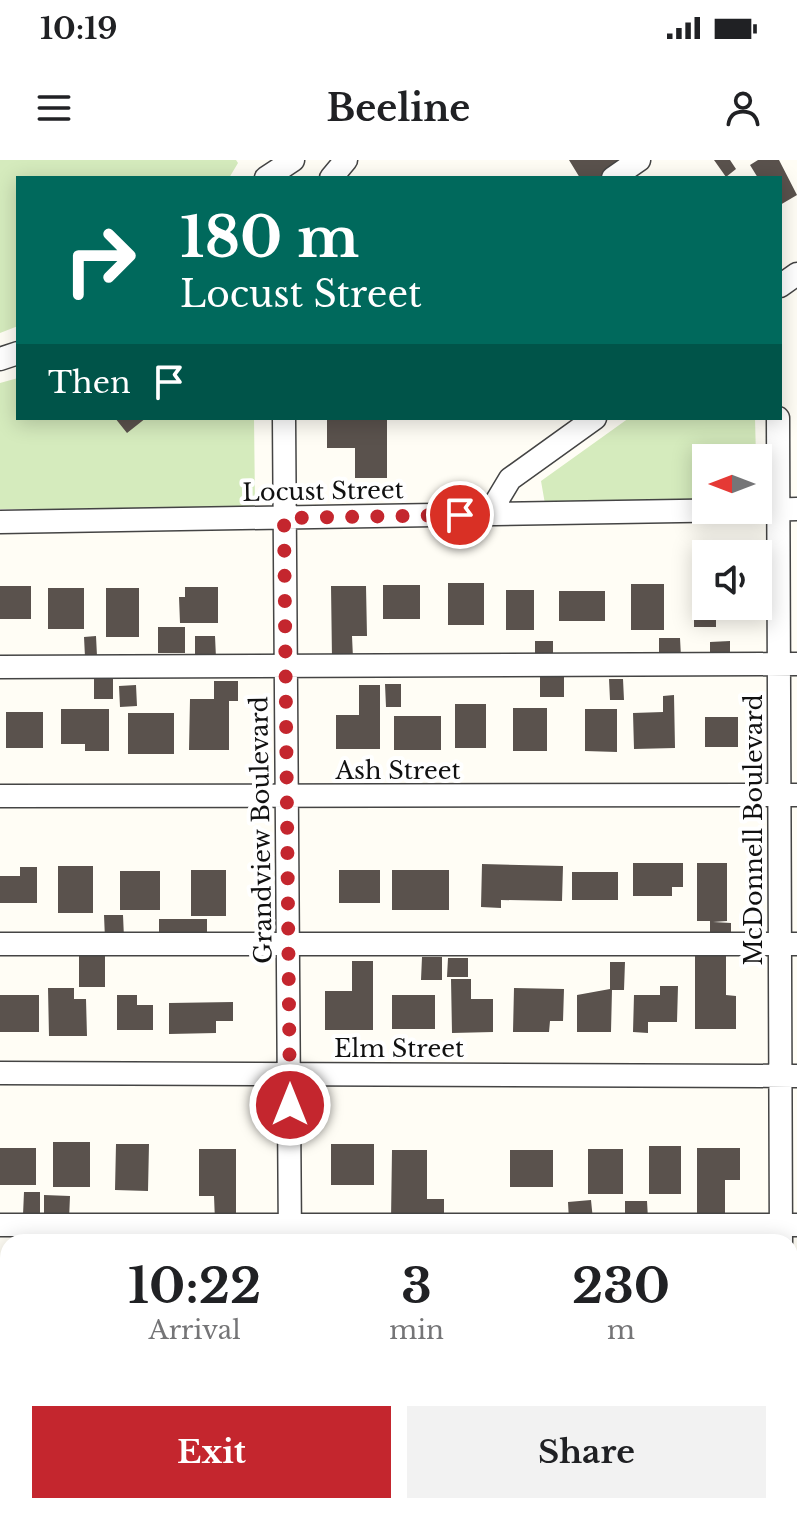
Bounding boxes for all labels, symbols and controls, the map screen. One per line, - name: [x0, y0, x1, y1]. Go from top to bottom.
- text: 10:19: [40, 10, 118, 47]
- icon: menu: [32, 86, 76, 130]
- text: Beeline: [327, 86, 470, 131]
- icon: person: [721, 86, 765, 130]
- text: 180 m: [180, 203, 359, 272]
- icon: right: [48, 208, 152, 312]
- text: Locust Street: [180, 272, 422, 317]
- icon: arrive: [147, 360, 191, 404]
- text: Then: [48, 364, 131, 401]
- north arrow: [692, 444, 772, 524]
- map controls: [692, 444, 772, 620]
- street label: Locust Street: [242, 475, 404, 507]
- pin: [426, 481, 494, 549]
- icon: arrive: [438, 493, 482, 537]
- button: sound: [692, 540, 772, 620]
- street label: McDonnell Boulevard: [739, 694, 768, 966]
- street label: Grandview Boulevard: [244, 696, 278, 964]
- street label: Ash Street: [334, 756, 461, 785]
- street label: Elm Street: [334, 1034, 464, 1063]
- position arrow: [248, 1063, 332, 1147]
- text: 10:22: [128, 1256, 261, 1316]
- text: 3: [401, 1256, 432, 1316]
- text: 230: [572, 1256, 670, 1316]
- text: Arrival: [149, 1314, 241, 1346]
- text: min: [389, 1314, 444, 1346]
- text: m: [607, 1314, 635, 1346]
- button: Exit: [32, 1406, 391, 1498]
- button: Share: [407, 1406, 766, 1498]

